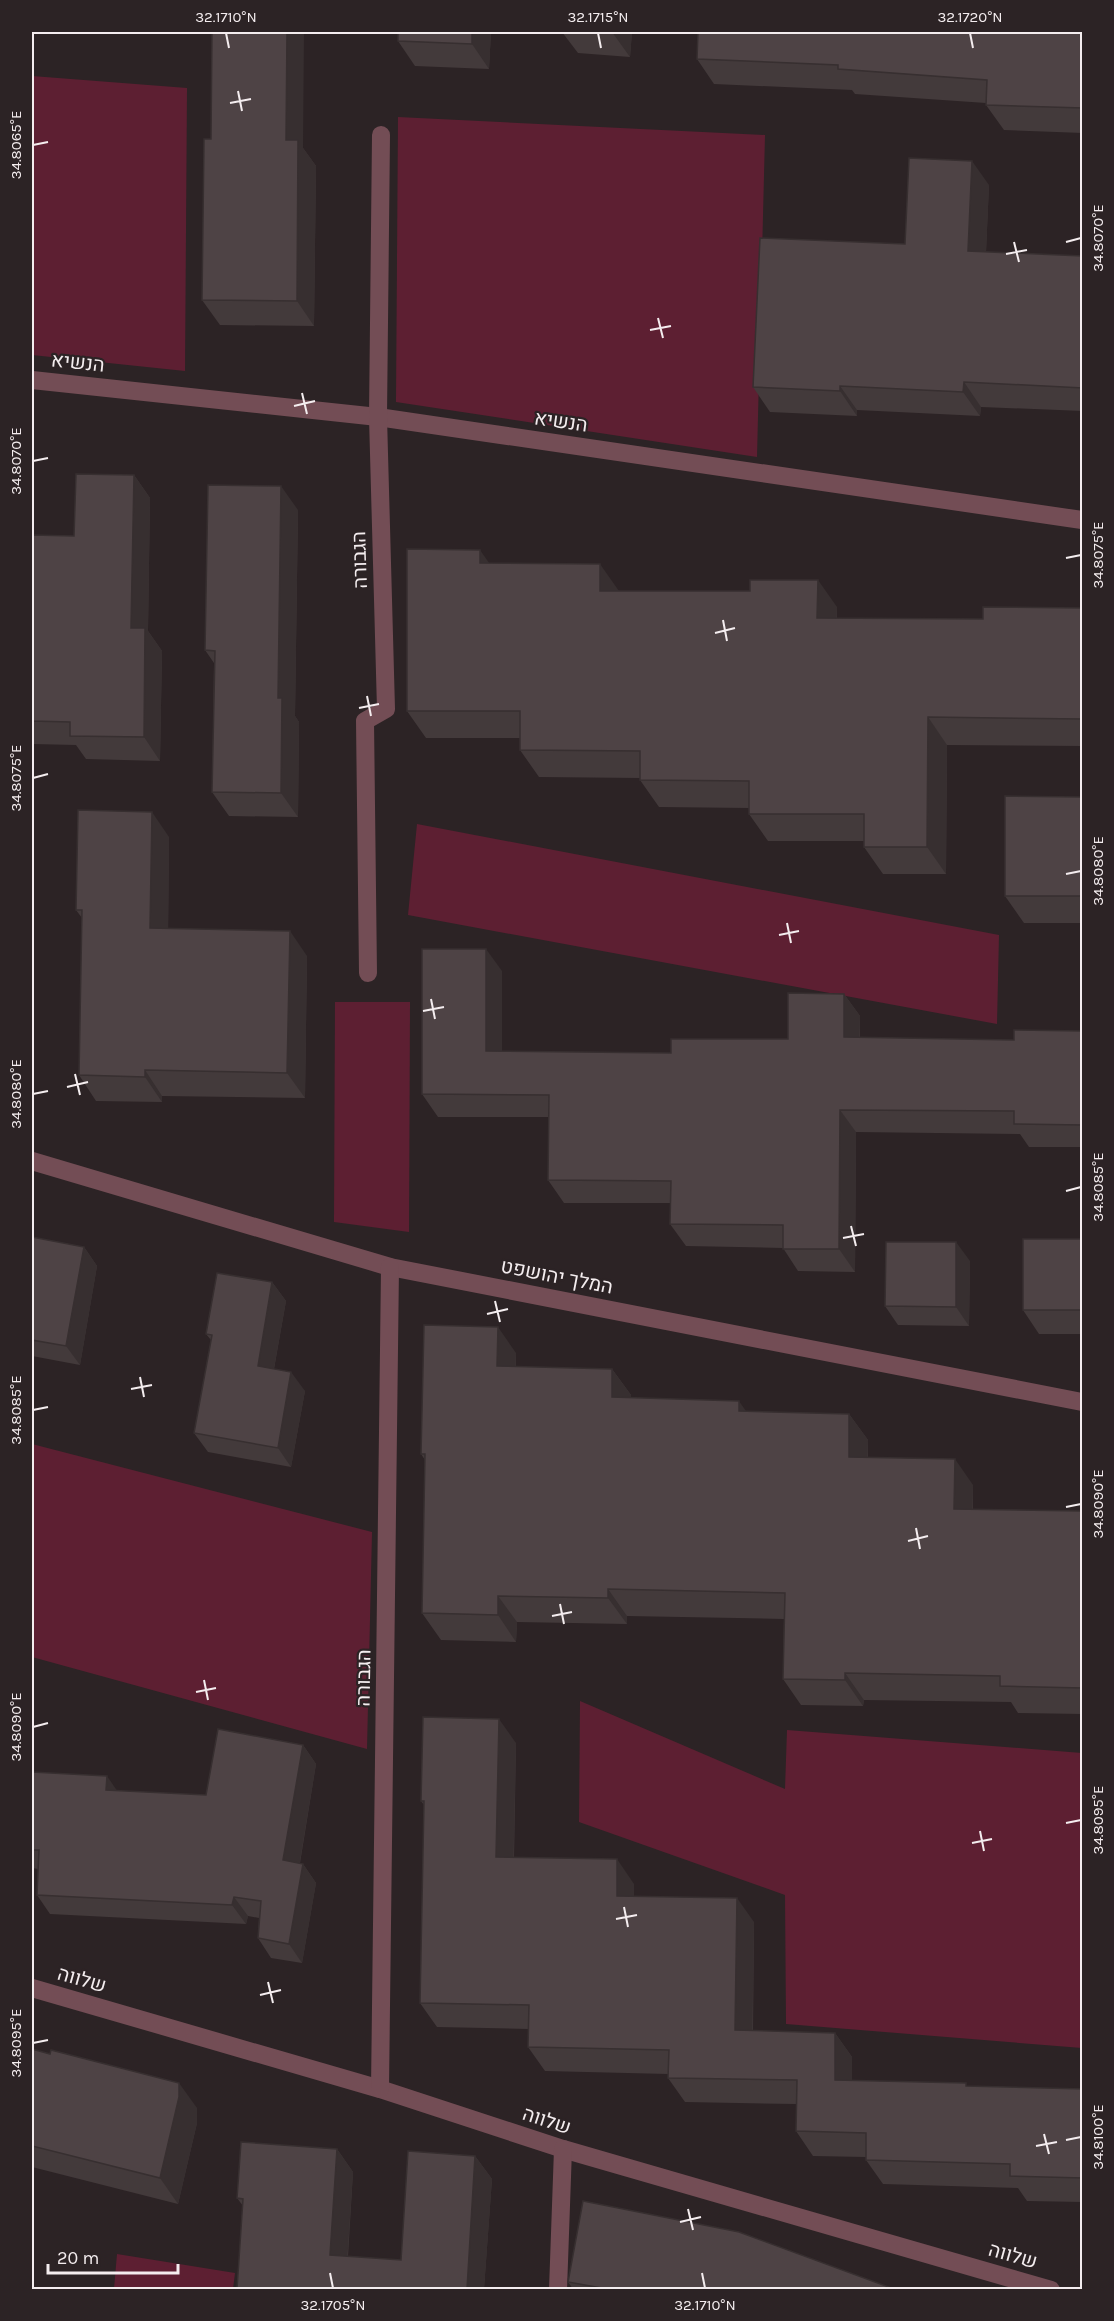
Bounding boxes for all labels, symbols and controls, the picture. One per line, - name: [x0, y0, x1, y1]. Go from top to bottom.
- text: 32.1710°N: [195, 8, 257, 26]
- text: 32.1715°N: [567, 8, 629, 26]
- text: 32.1720°N: [937, 8, 1003, 26]
- text: 34.8065°E: [7, 111, 25, 179]
- text: 34.8070°E: [1089, 204, 1107, 272]
- street label: הנשיא: [50, 348, 106, 377]
- street label: הנשיא: [533, 406, 589, 437]
- text: 34.8070°E: [7, 427, 25, 495]
- text: 34.8075°E: [1089, 521, 1107, 589]
- street label: הגבורה: [347, 531, 372, 589]
- text: 34.8075°E: [7, 744, 25, 812]
- text: 34.8080°E: [1089, 836, 1107, 906]
- text: 34.8080°E: [7, 1059, 25, 1129]
- text: 34.8085°E: [1089, 1152, 1107, 1222]
- street label: המלך יהושפט: [499, 1254, 615, 1299]
- text: 34.8085°E: [7, 1375, 25, 1445]
- text: 34.8090°E: [1089, 1469, 1107, 1539]
- street label: הגבורה: [351, 1649, 375, 1707]
- text: 34.8090°E: [7, 1692, 25, 1762]
- text: 34.8095°E: [1089, 1786, 1107, 1854]
- street label: שלווה: [55, 1962, 109, 1997]
- text: 34.8095°E: [7, 2009, 25, 2077]
- street label: שלווה: [520, 2102, 574, 2139]
- text: 34.8100°E: [1089, 2104, 1107, 2170]
- scale bar: [48, 2237, 178, 2275]
- street label: שלווה: [986, 2238, 1040, 2273]
- text: 20 m: [57, 2247, 99, 2269]
- text: 32.1705°N: [301, 2296, 365, 2314]
- text: 32.1710°N: [674, 2296, 736, 2314]

